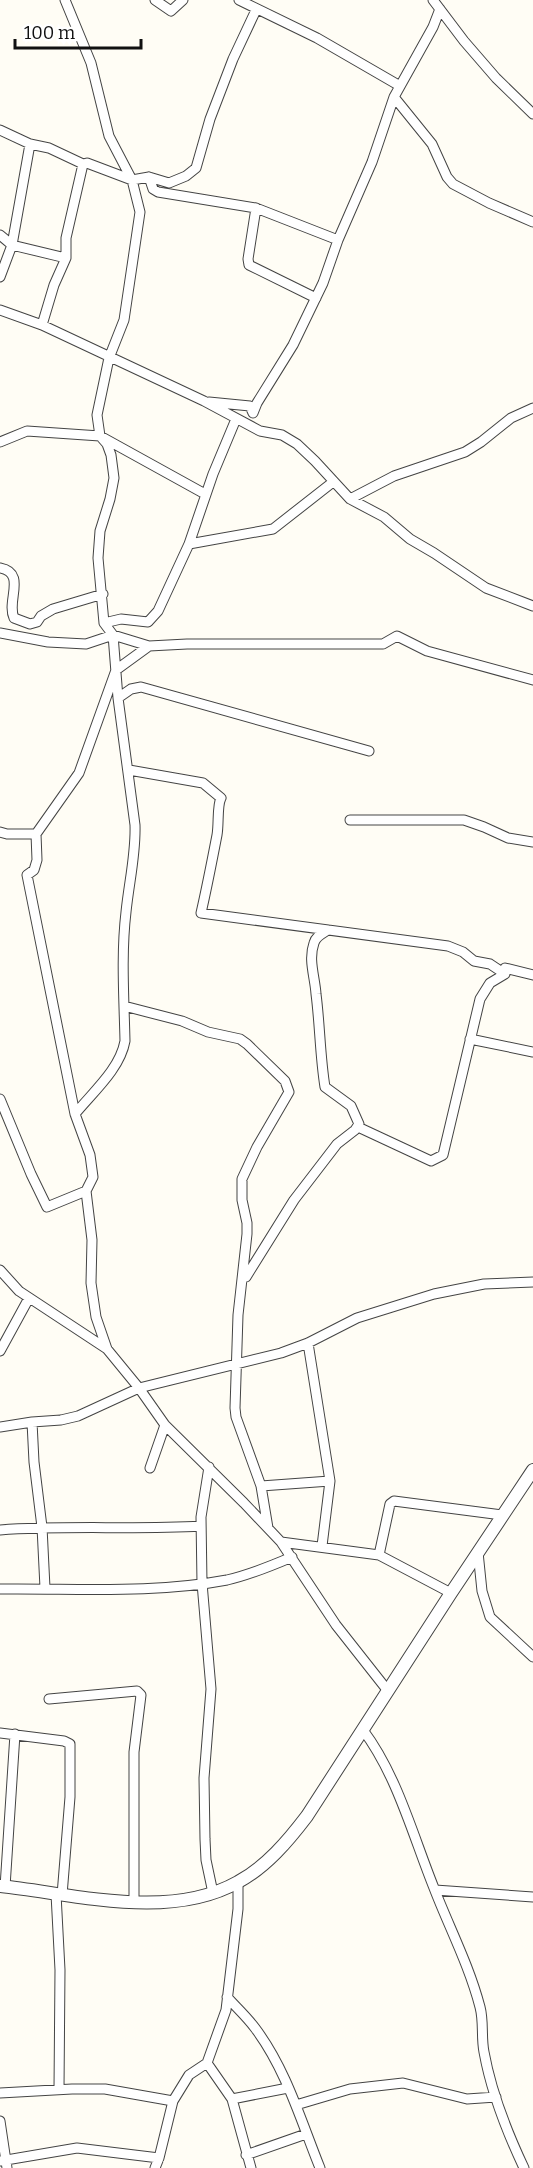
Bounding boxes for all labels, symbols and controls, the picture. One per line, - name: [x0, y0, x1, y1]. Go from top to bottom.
- scale bar: [15, 12, 141, 50]
- text: 100 m: [24, 22, 75, 44]

